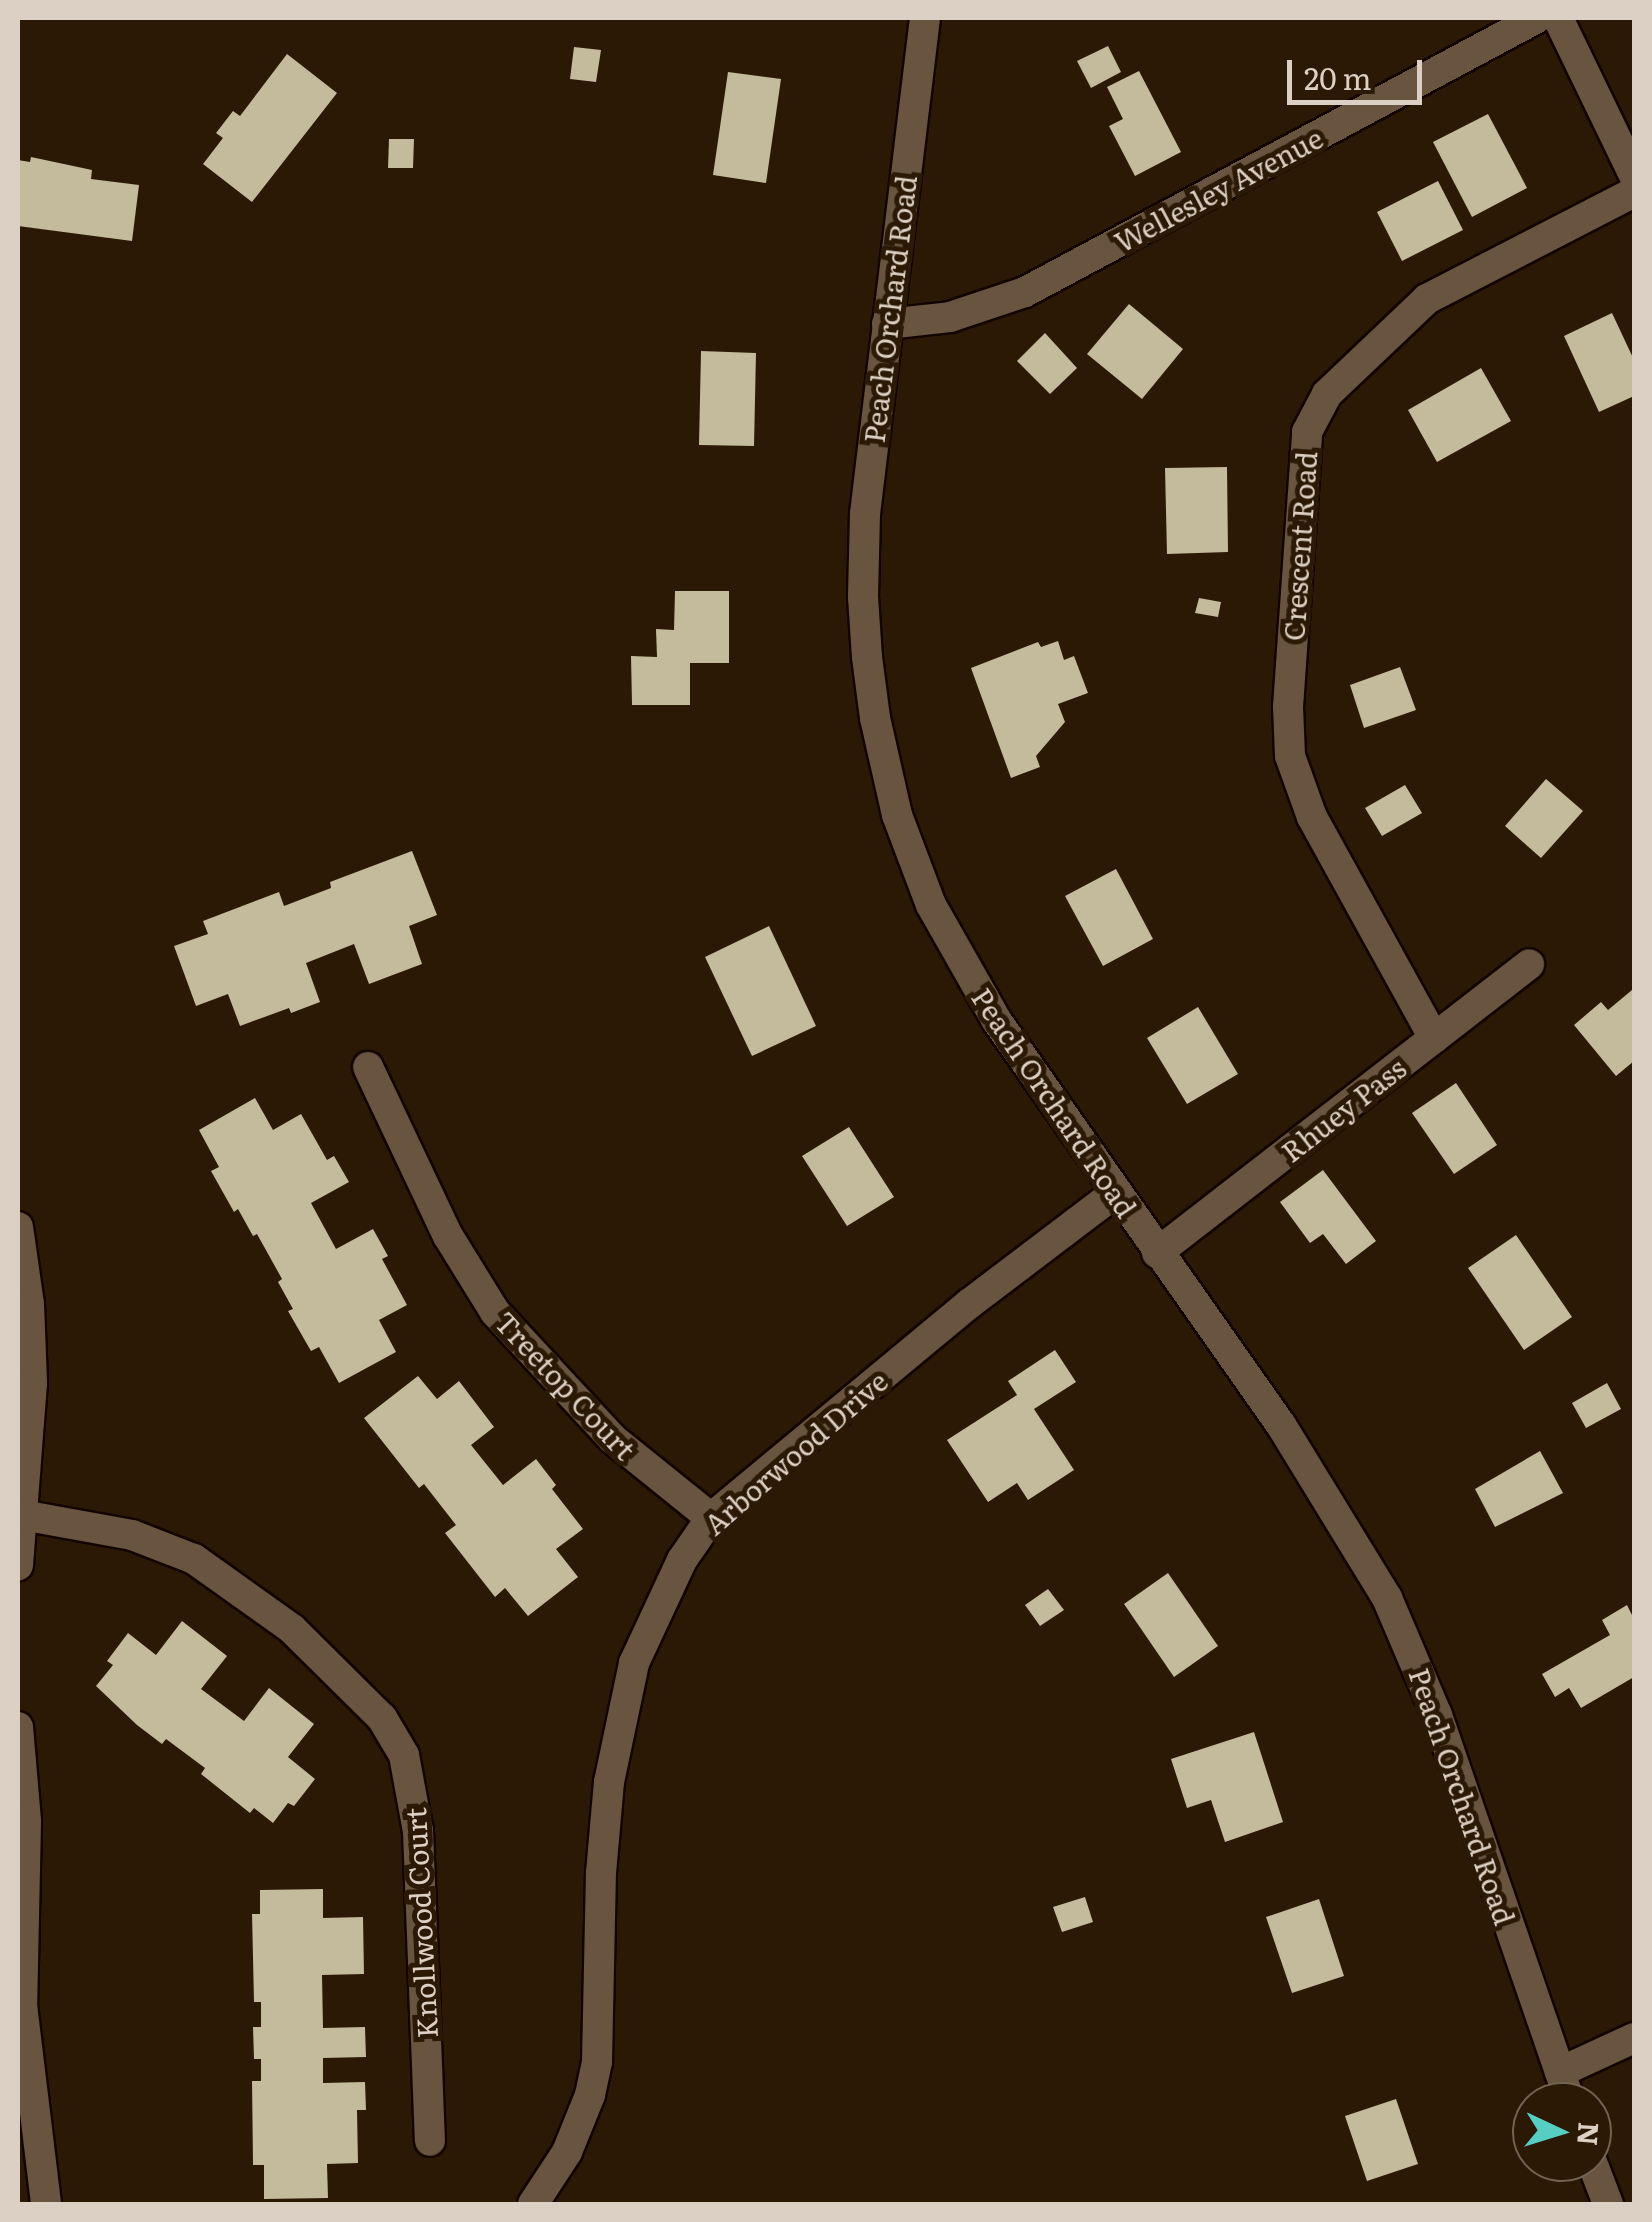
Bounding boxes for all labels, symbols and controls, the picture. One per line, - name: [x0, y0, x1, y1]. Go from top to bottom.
- scale bar: [1292, 40, 1427, 102]
- text: 20 m: [1304, 55, 1372, 99]
- street label: Wellesley Avenue: [1108, 120, 1328, 258]
- street label: Peach Orchard Road: [856, 173, 922, 445]
- street label: Crescent Road: [1276, 450, 1322, 642]
- street label: Peach Orchard Road: [966, 981, 1144, 1223]
- street label: Rhuey Pass: [1274, 1050, 1412, 1168]
- street label: Treetop Court: [489, 1304, 643, 1466]
- street label: Arborwood Drive: [696, 1363, 894, 1541]
- street label: Peach Orchard Road: [1403, 1663, 1523, 1929]
- street label: Knollwood Court: [397, 1807, 443, 2039]
- north arrow: [1512, 2082, 1612, 2182]
- text: N: [1568, 2121, 1612, 2147]

